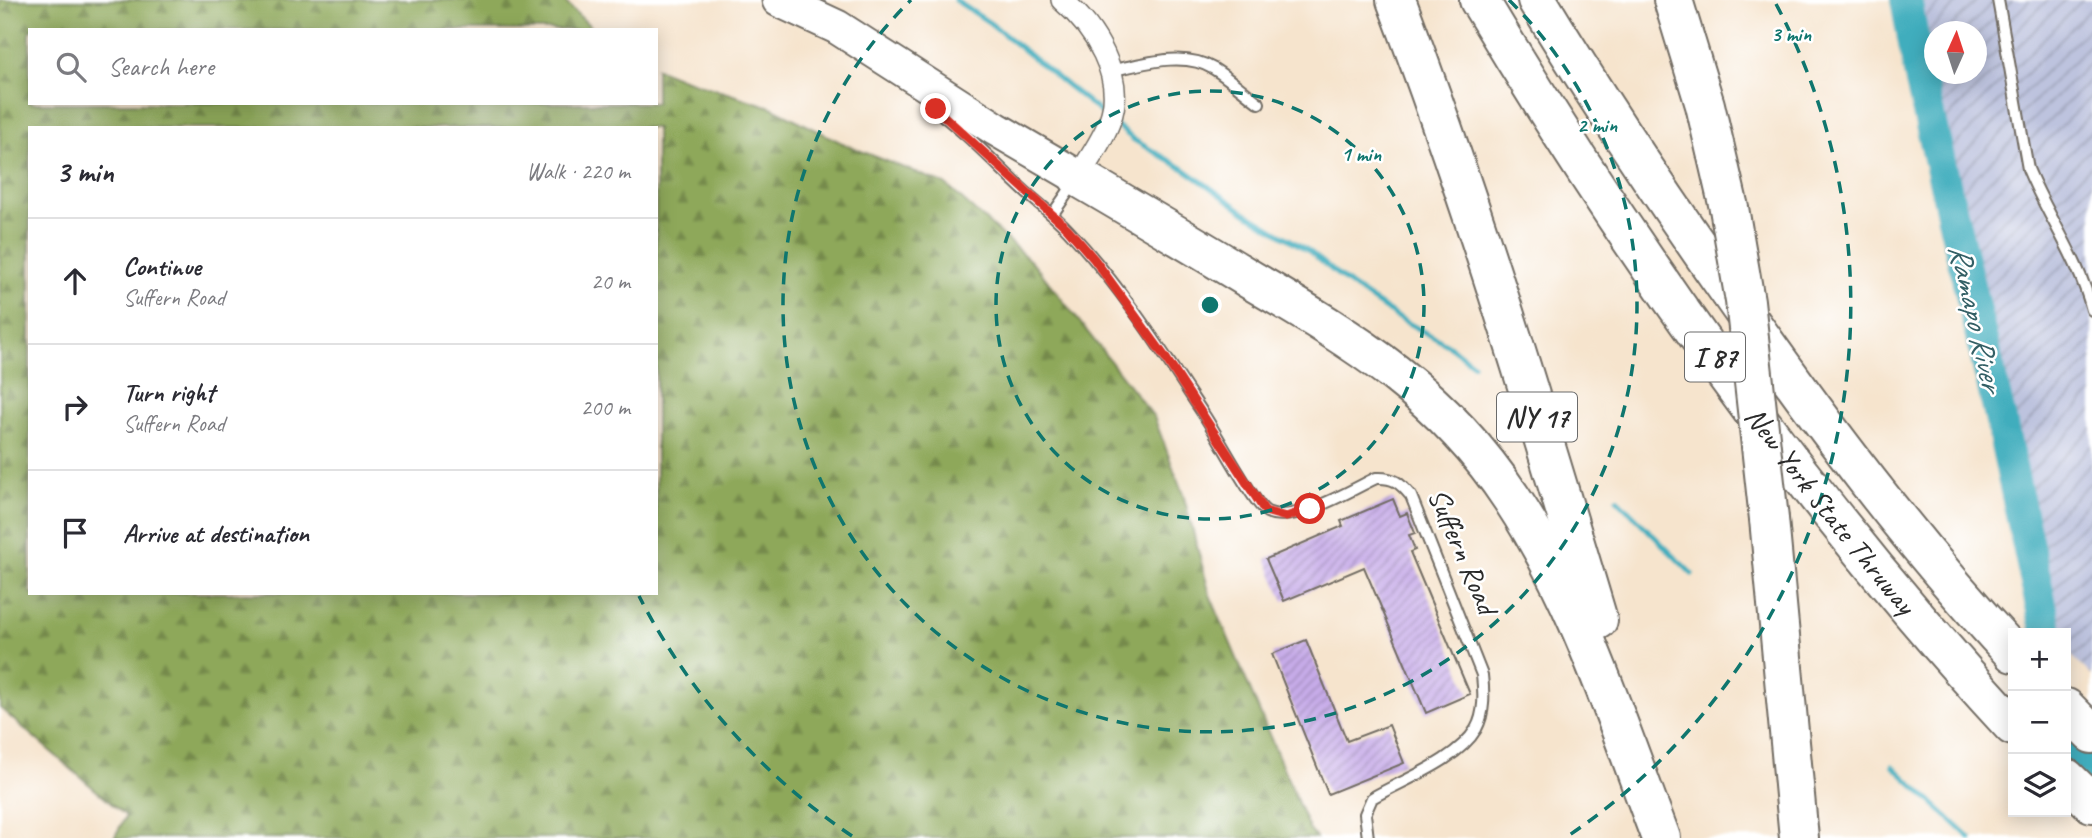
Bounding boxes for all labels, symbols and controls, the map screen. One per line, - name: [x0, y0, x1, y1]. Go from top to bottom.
- text: 3 min: [1771, 21, 1811, 47]
- north arrow: [1924, 21, 1987, 84]
- search box: [28, 28, 658, 105]
- icon: search: [52, 48, 90, 86]
- text: Search here: [108, 50, 214, 83]
- route end: [920, 93, 951, 124]
- text: 2 min: [1577, 112, 1617, 138]
- text: 1 min: [1341, 141, 1381, 167]
- text: 3 min: [56, 153, 113, 191]
- text: Walk · 220 m: [526, 157, 630, 186]
- water label: Ramapo River: [1939, 240, 2014, 399]
- text: Continue: [123, 250, 201, 283]
- icon: ahead: [56, 262, 94, 300]
- text: 20 m: [591, 267, 630, 296]
- text: Suffern Road: [123, 283, 225, 312]
- centre of rings: [1198, 293, 1222, 317]
- road number: I 87: [1685, 332, 1745, 382]
- text: Turn right: [123, 376, 214, 409]
- icon: right: [56, 388, 94, 426]
- road number: NY 17: [1497, 392, 1577, 442]
- text: 200 m: [581, 393, 630, 422]
- street label: New York State Thruway: [1737, 399, 1926, 624]
- text: Suffern Road: [123, 409, 225, 438]
- street label: Suffern Road: [1420, 482, 1508, 623]
- route start: [1294, 493, 1325, 524]
- icon: arrive: [56, 514, 94, 552]
- text: Arrive at destination: [123, 517, 309, 550]
- map controls: [2008, 628, 2071, 817]
- button: +: [2008, 628, 2071, 691]
- button: −: [2008, 691, 2071, 754]
- button: layers: [2008, 754, 2071, 817]

